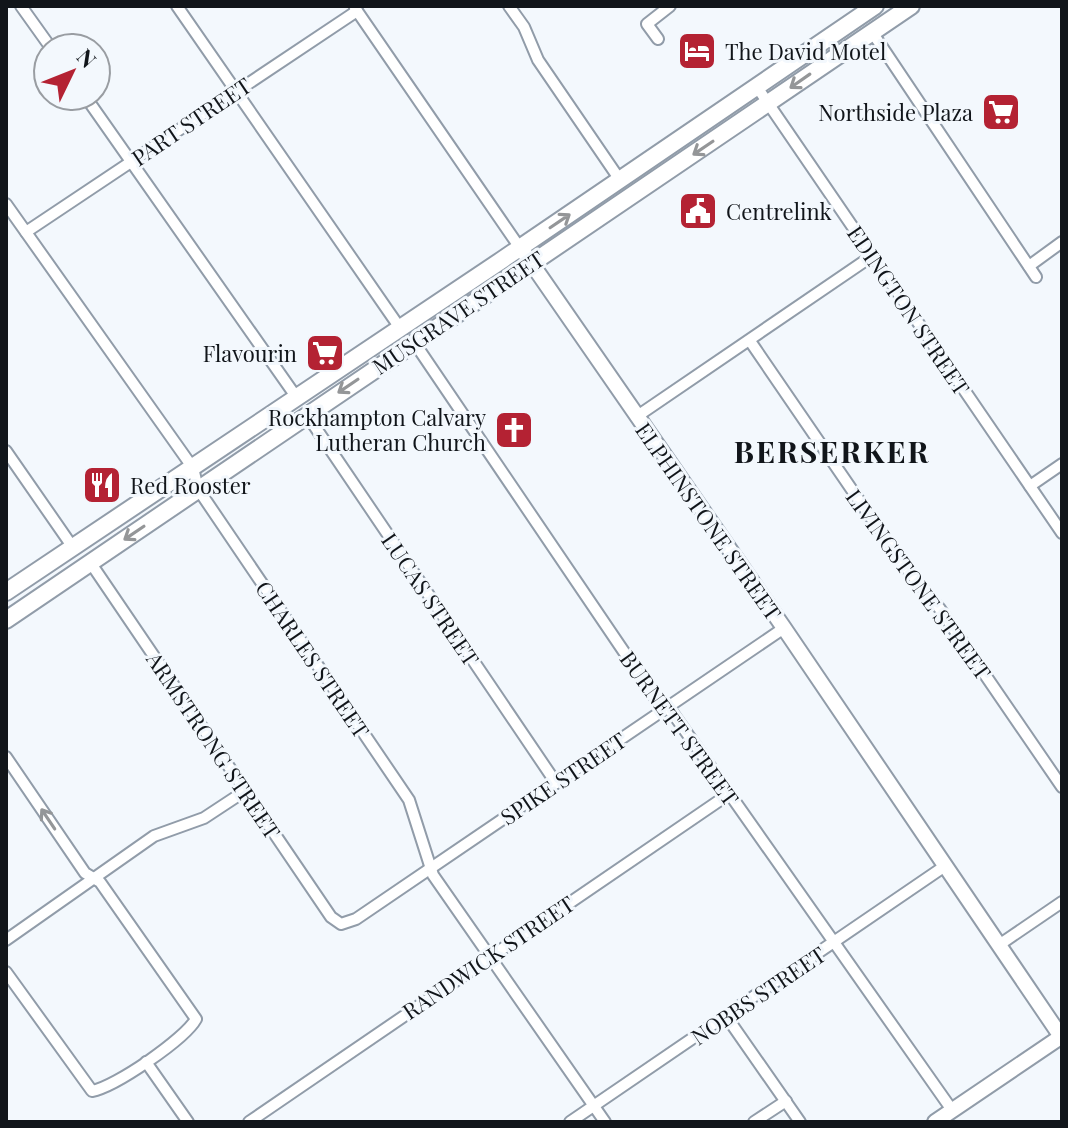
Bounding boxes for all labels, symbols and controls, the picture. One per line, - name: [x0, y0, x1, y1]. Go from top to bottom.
- hotel icon: The David Motel: [676, 30, 718, 72]
- north arrow: [32, 32, 112, 112]
- place label: The David Motel: [725, 36, 886, 66]
- text: N: [71, 42, 104, 74]
- street label: PART STREET: [125, 70, 257, 172]
- one-way arrow: [790, 73, 812, 90]
- supermarket icon: Northside Plaza: [980, 91, 1022, 133]
- place label: Northside Plaza: [818, 97, 973, 127]
- one-way arrow: [693, 139, 715, 156]
- public building icon: Centrelink: [677, 190, 719, 232]
- place label: Centrelink: [726, 196, 832, 226]
- one-way arrow: [548, 213, 570, 229]
- street label: EDINGTON STREET: [841, 219, 977, 401]
- street label: MUSGRAVE STREET: [366, 243, 550, 381]
- supermarket icon: Flavourin: [304, 332, 346, 374]
- place label: Flavourin: [203, 338, 297, 368]
- one-way arrow: [338, 378, 360, 395]
- place label: Rockhampton Calvary Lutheran Church: [268, 402, 486, 457]
- church icon: Rockhampton Calvary Lutheran Church: [493, 409, 535, 451]
- street label: ELPHINSTONE STREET: [629, 416, 789, 626]
- district label: BERSERKER: [734, 431, 930, 471]
- restaurant icon: Red Rooster: [81, 464, 123, 506]
- place label: Red Rooster: [130, 470, 251, 500]
- street label: LIVINGSTONE STREET: [840, 483, 999, 686]
- one-way arrow: [123, 524, 145, 541]
- street label: LUCAS STREET: [375, 527, 487, 672]
- street label: CHARLES STREET: [249, 575, 377, 744]
- street label: ARMSTRONG STREET: [140, 645, 288, 845]
- street label: BURNETT STREET: [614, 645, 746, 812]
- street label: SPIKE STREET: [494, 725, 632, 831]
- one-way arrow: [40, 808, 57, 830]
- street label: RANDWICK STREET: [396, 888, 580, 1026]
- street label: NOBBS STREET: [685, 939, 831, 1051]

